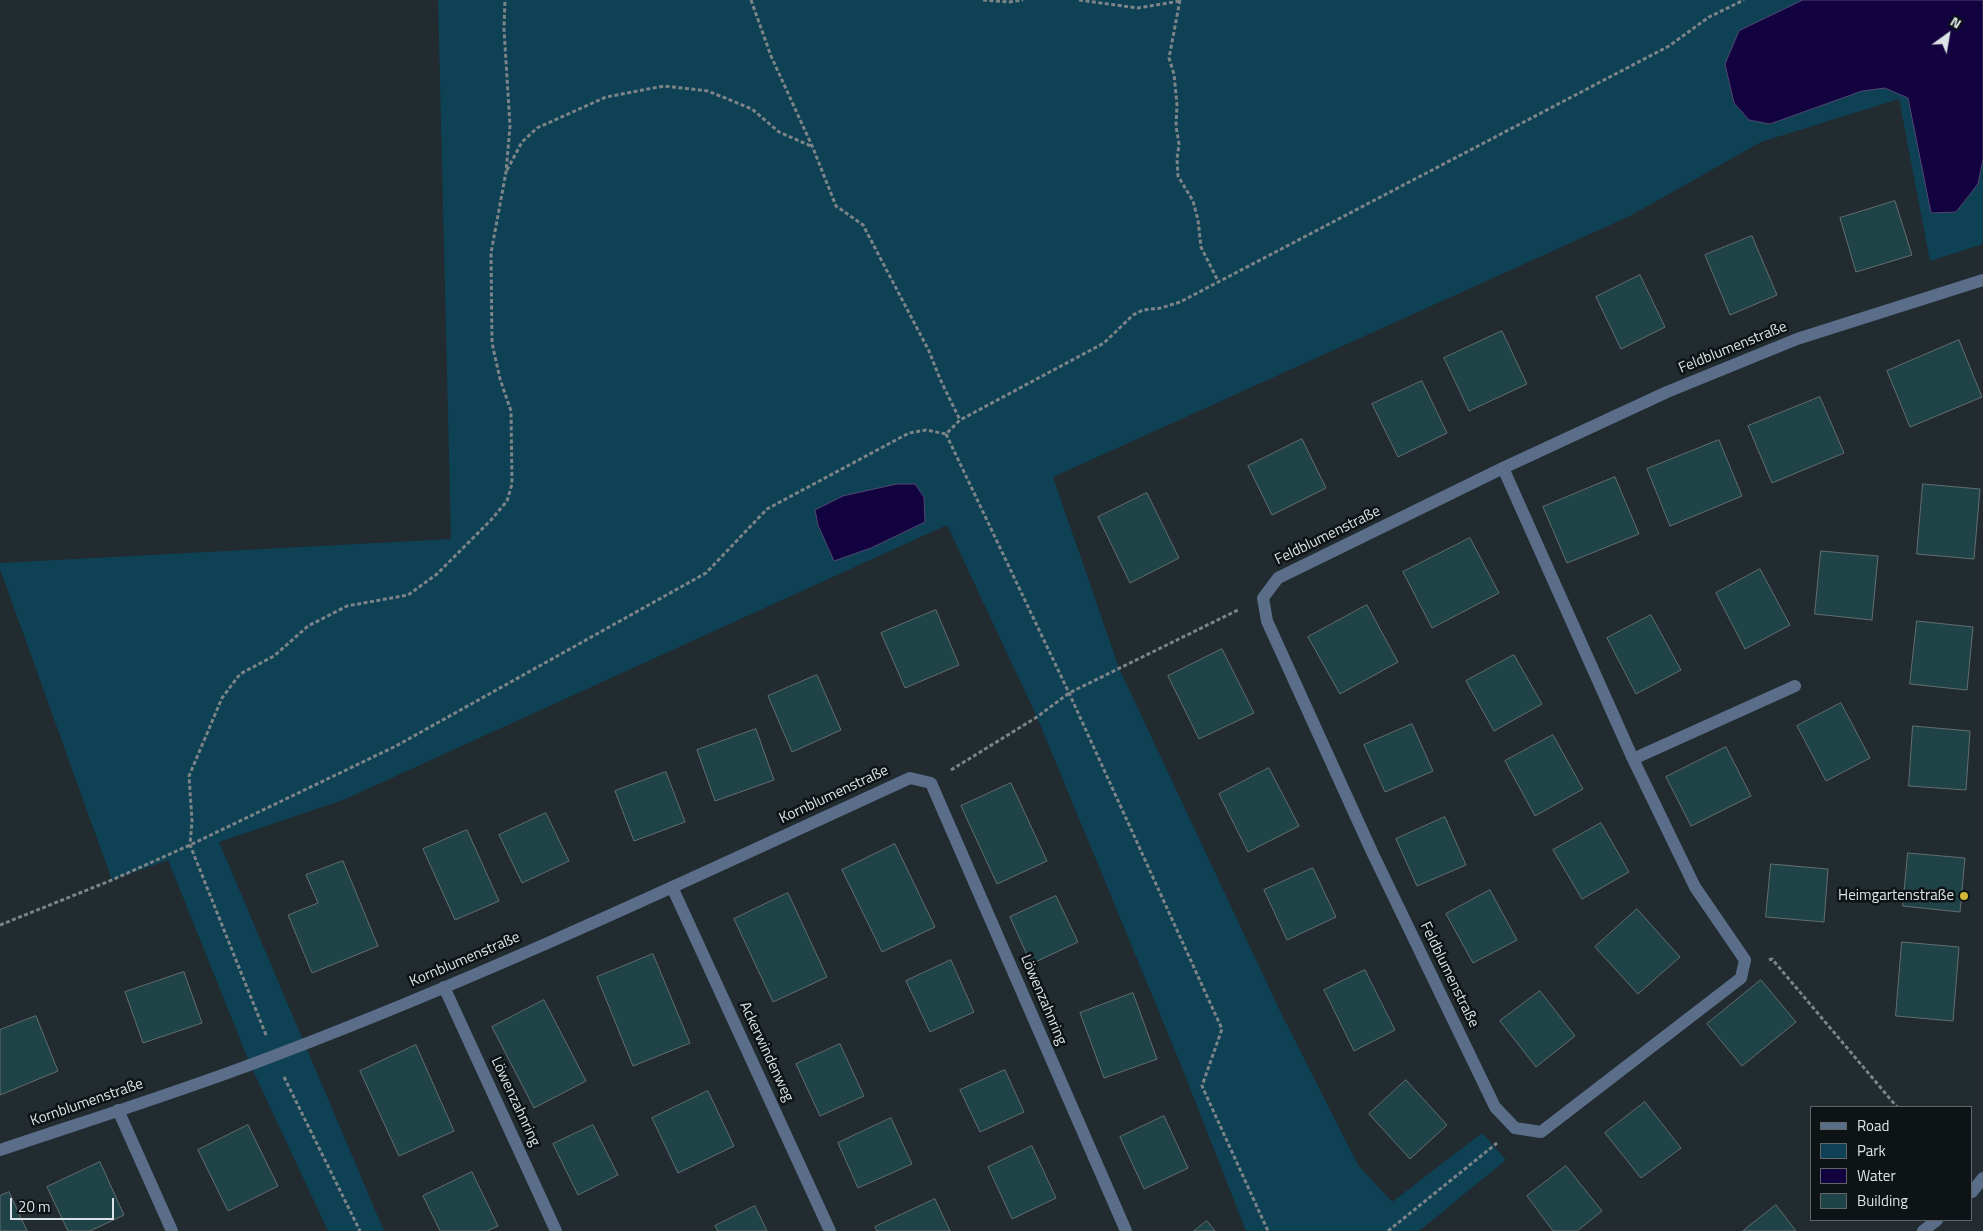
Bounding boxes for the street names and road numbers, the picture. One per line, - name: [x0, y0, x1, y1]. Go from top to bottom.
- street label: Feldblumenstraße: [1676, 318, 1790, 378]
- street label: Feldblumenstraße: [1272, 503, 1384, 569]
- street label: Kornblumenstraße: [777, 762, 891, 828]
- street label: Feldblumenstraße: [1416, 919, 1482, 1031]
- street label: Kornblumenstraße: [407, 929, 523, 991]
- street label: Löwenzahnring: [1016, 952, 1070, 1048]
- street label: Ackerwindenweg: [735, 999, 797, 1105]
- street label: Löwenzahnring: [486, 1054, 544, 1150]
- street label: Kornblumenstraße: [28, 1075, 146, 1131]

